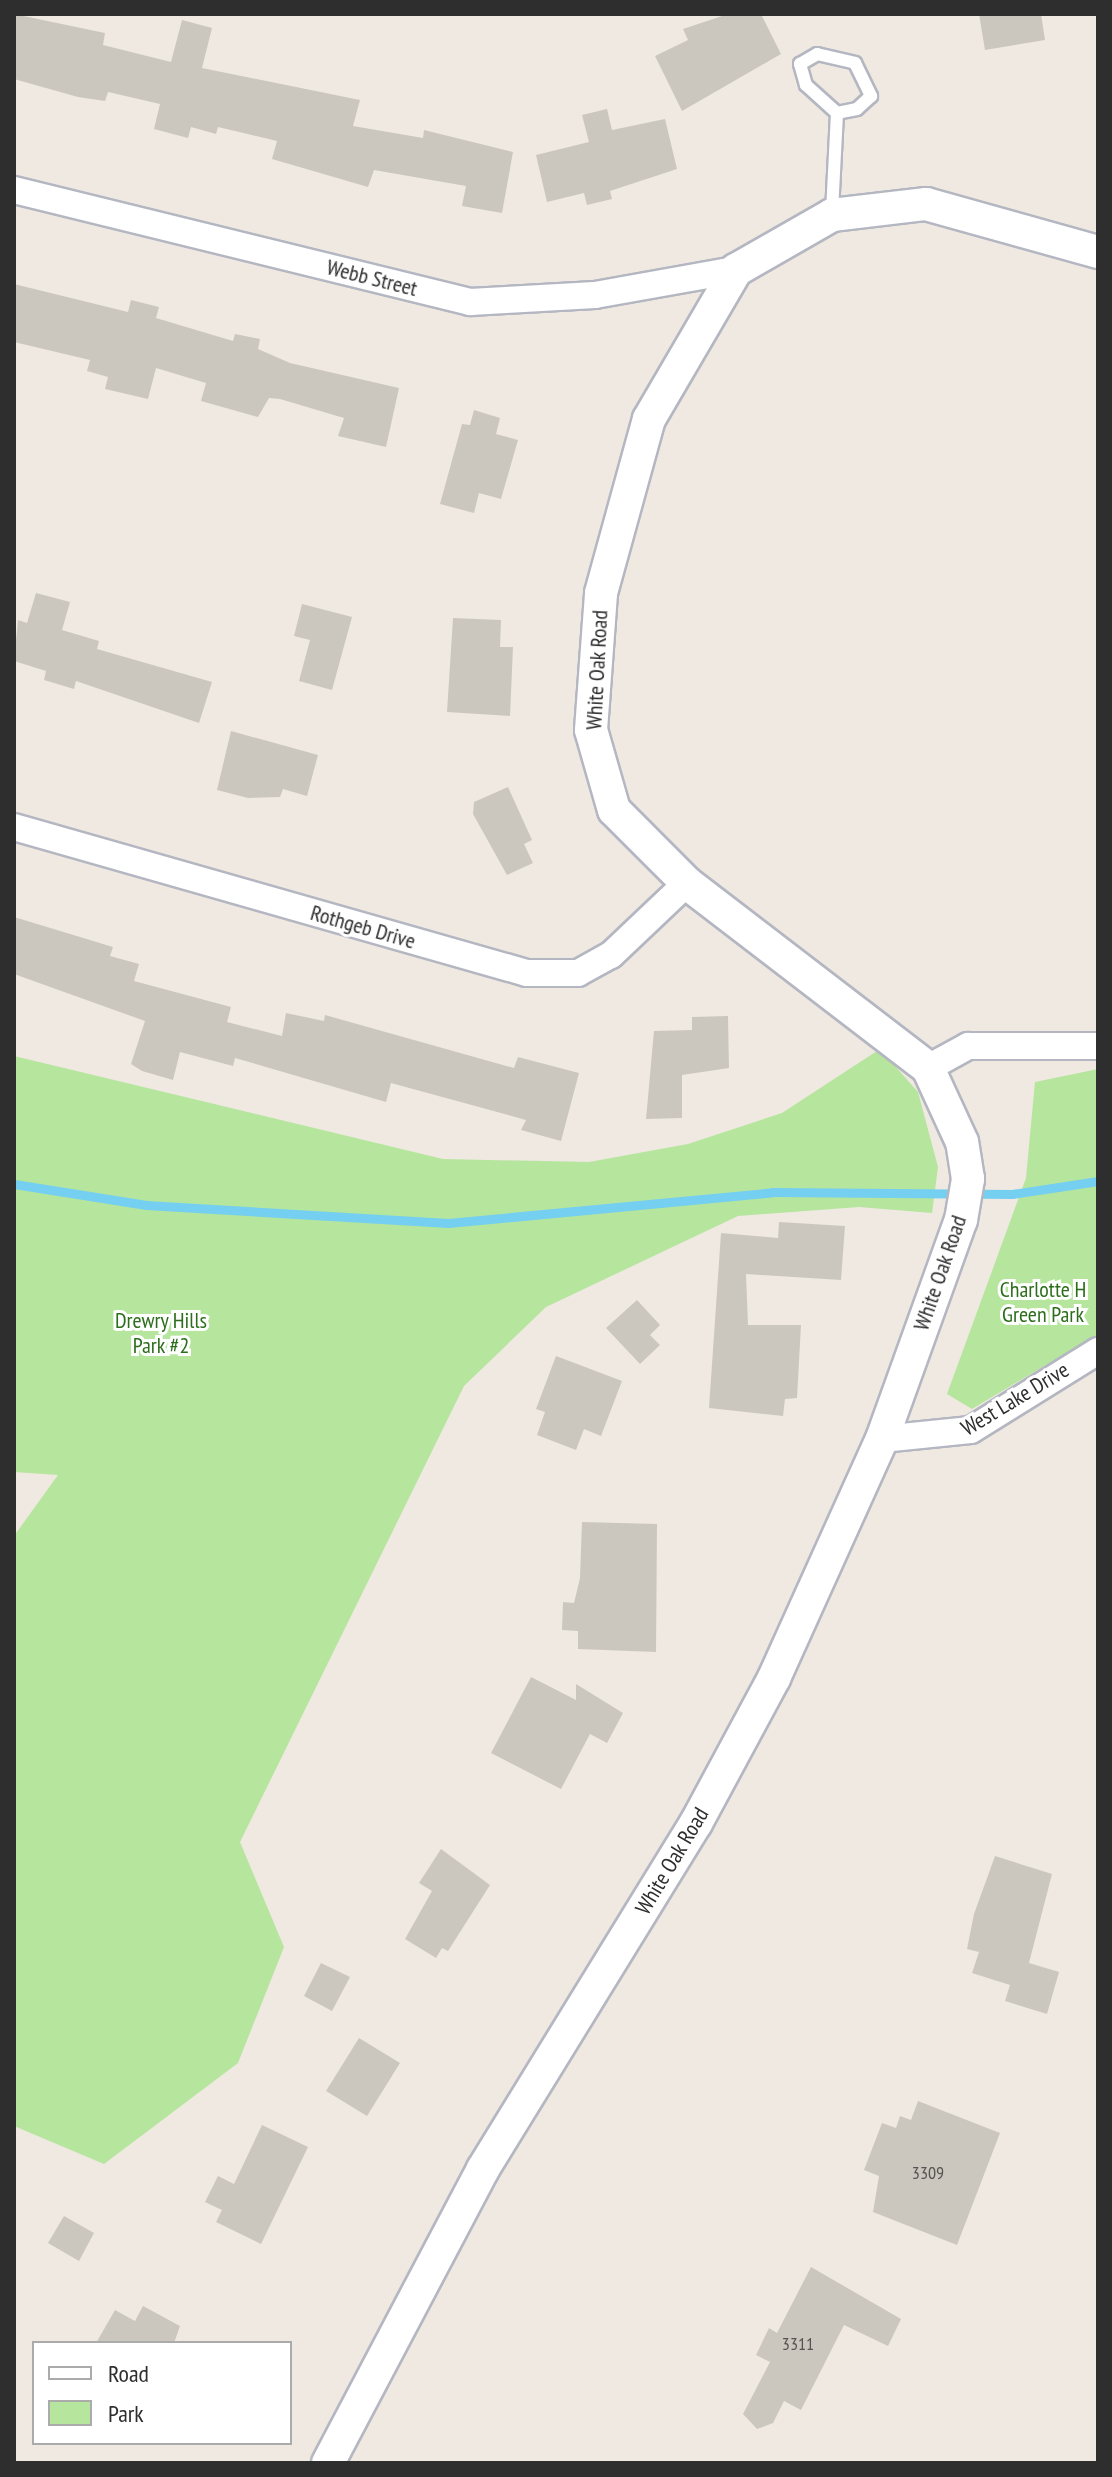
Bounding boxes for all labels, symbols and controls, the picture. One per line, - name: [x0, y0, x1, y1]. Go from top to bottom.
- street label: Webb Street: [324, 254, 420, 302]
- street label: White Oak Road: [581, 609, 613, 731]
- street label: Rothgeb Drive: [308, 899, 418, 955]
- street label: White Oak Road: [908, 1212, 972, 1334]
- park label: Charlotte H Green Park: [1000, 1276, 1086, 1328]
- park label: Drewry Hills Park #2: [115, 1307, 207, 1358]
- street label: West Lake Drive: [956, 1357, 1074, 1441]
- street label: White Oak Road: [630, 1803, 714, 1919]
- house number: 3309: [912, 2162, 944, 2184]
- house number: 3311: [782, 2333, 814, 2355]
- legend: [32, 2341, 292, 2445]
- text: Road: [108, 2358, 149, 2389]
- text: Park: [108, 2398, 144, 2429]

